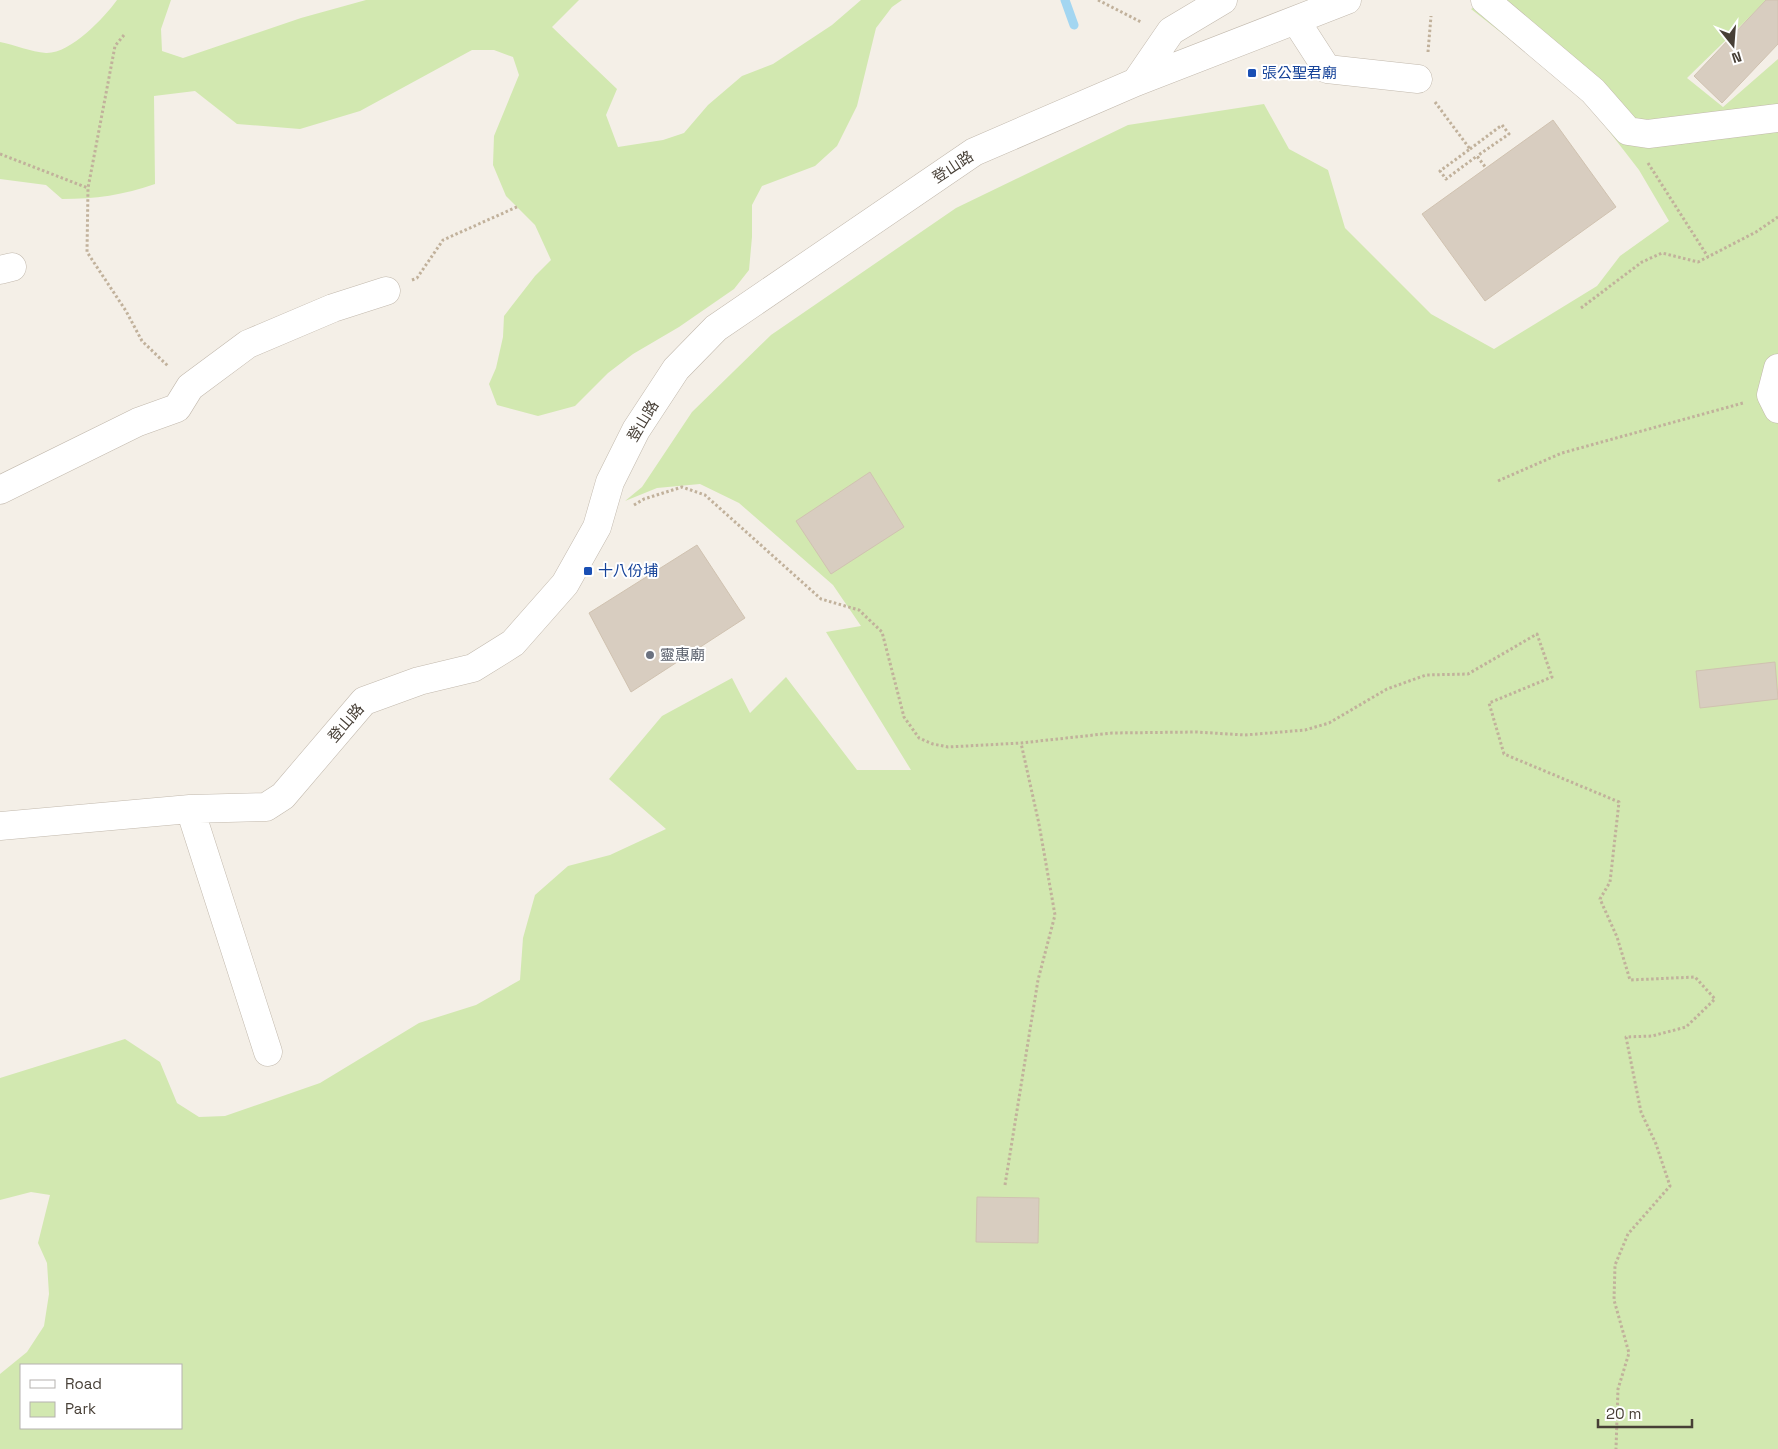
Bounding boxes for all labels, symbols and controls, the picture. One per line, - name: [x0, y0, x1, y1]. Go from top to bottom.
- north arrow: [1708, 20, 1758, 70]
- text: N: [1730, 47, 1744, 67]
- place label: 張公聖君廟: [1262, 63, 1337, 82]
- marker: 張公聖君廟: [1246, 67, 1258, 79]
- street label: 登山路: [929, 146, 977, 187]
- street label: 登山路: [623, 397, 662, 445]
- place label: 十八份埔: [598, 561, 658, 580]
- marker: 十八份埔: [582, 565, 594, 577]
- place label: 靈惠廟: [660, 645, 705, 664]
- marker: 靈惠廟: [644, 649, 656, 661]
- street label: 登山路: [324, 699, 368, 746]
- legend: [20, 1364, 182, 1429]
- text: Road: [65, 1374, 102, 1393]
- scale bar: [1598, 1396, 1692, 1428]
- text: Park: [65, 1399, 96, 1418]
- text: 20 m: [1606, 1404, 1641, 1423]

